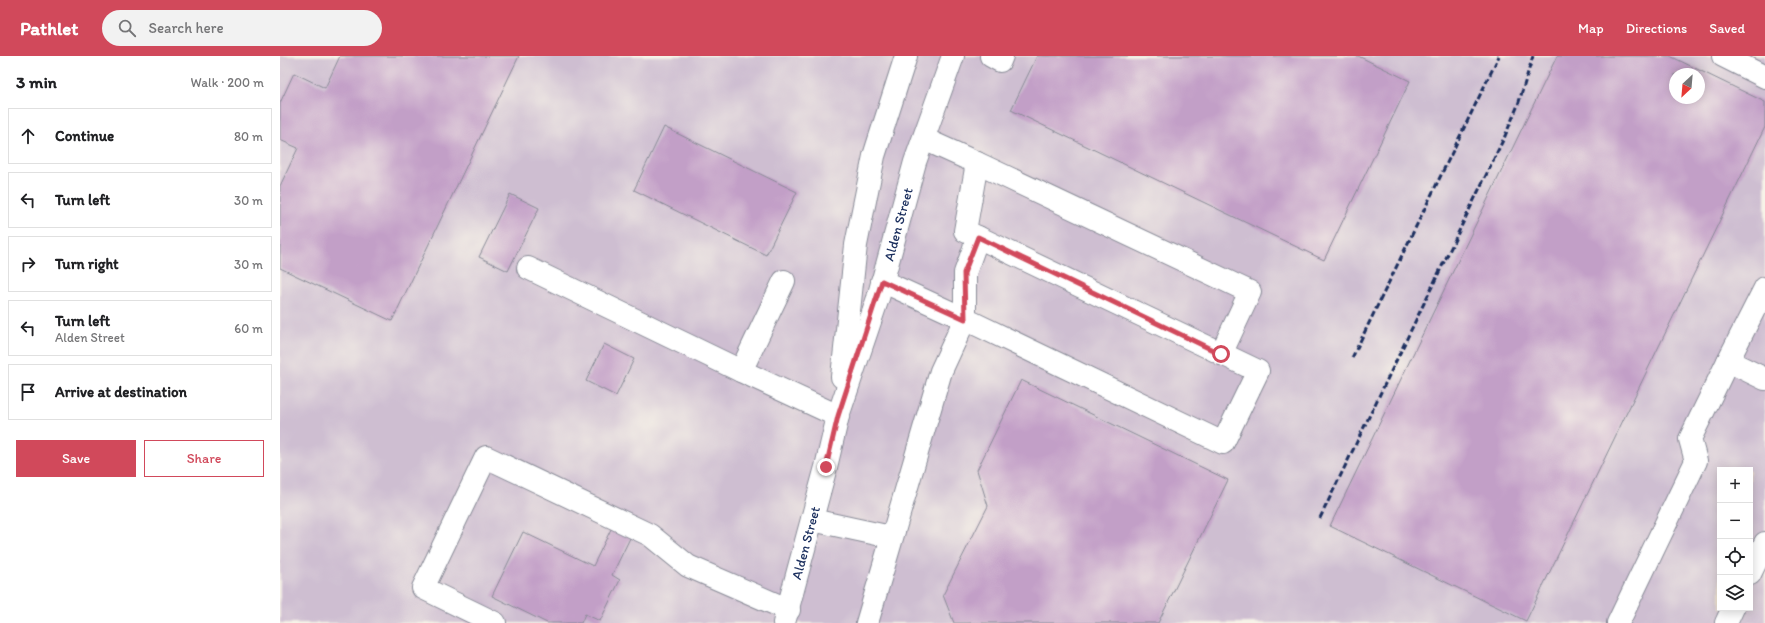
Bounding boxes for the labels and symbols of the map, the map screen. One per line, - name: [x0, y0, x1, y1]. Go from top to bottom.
- north arrow: [1669, 68, 1705, 104]
- street label: Alden Street: [880, 186, 917, 263]
- route start: [1212, 345, 1230, 363]
- route end: [817, 458, 835, 476]
- street label: Alden Street: [788, 504, 824, 582]

